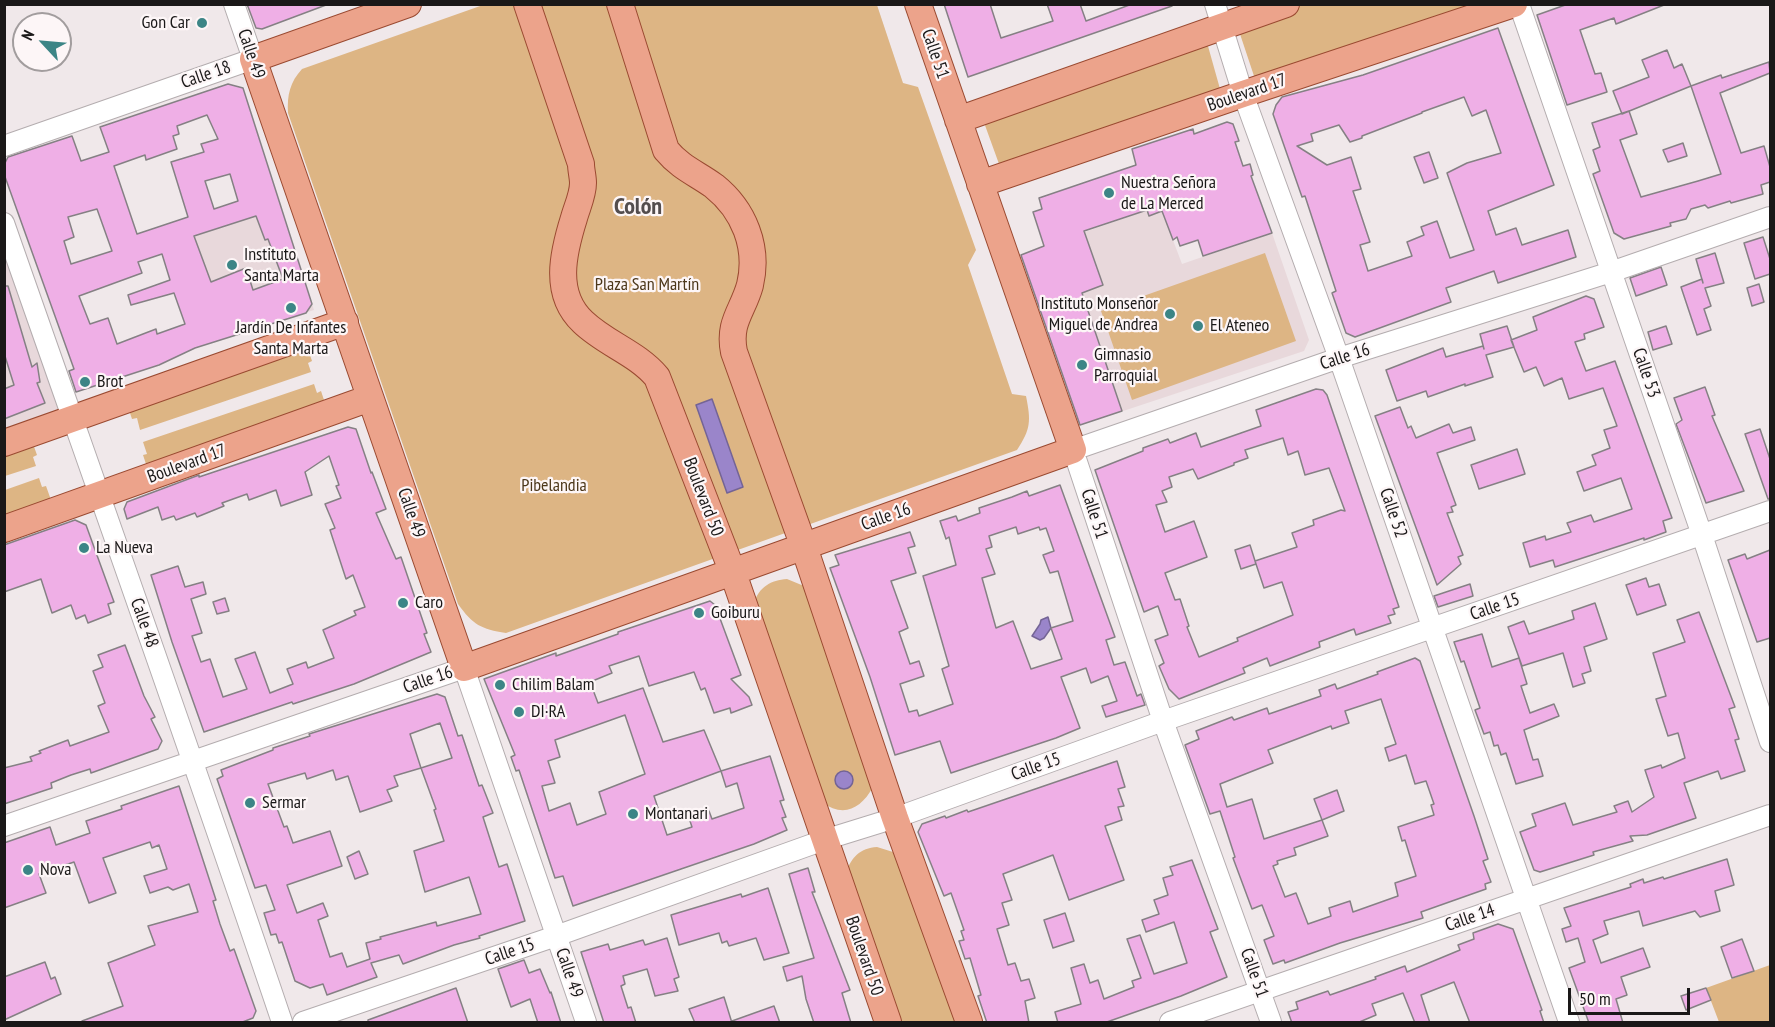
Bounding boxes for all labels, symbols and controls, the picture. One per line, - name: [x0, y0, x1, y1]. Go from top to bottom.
- north arrow: [12, 12, 72, 72]
- place label: Gon Car: [142, 12, 190, 34]
- marker: Gon Car: [195, 16, 209, 30]
- street label: Calle 49: [232, 26, 270, 82]
- street label: Calle 51: [916, 26, 954, 82]
- text: N: [17, 27, 38, 43]
- street label: Calle 18: [178, 56, 234, 94]
- street label: Boulevard 17: [1205, 69, 1289, 117]
- place label: Nuestra Señora de La Merced: [1121, 172, 1216, 214]
- marker: Nuestra Señora de La Merced: [1102, 186, 1116, 200]
- district label: Colón: [614, 193, 662, 221]
- place label: Instituto Santa Marta: [244, 244, 319, 286]
- marker: Instituto Santa Marta: [225, 258, 239, 272]
- park label: Plaza San Martín: [595, 274, 699, 296]
- place label: Instituto Monseñor Miguel de Andrea: [1041, 293, 1158, 336]
- marker: Jardín De Infantes Santa Marta: [284, 301, 298, 315]
- marker: Instituto Monseñor Miguel de Andrea: [1163, 307, 1177, 321]
- place label: El Ateneo: [1210, 315, 1269, 337]
- place label: Jardín De Infantes Santa Marta: [236, 317, 346, 360]
- marker: El Ateneo: [1191, 319, 1205, 333]
- street label: Calle 16: [1317, 339, 1373, 375]
- place label: Gimnasio Parroquial: [1094, 344, 1157, 386]
- street label: Calle 53: [1627, 345, 1665, 401]
- marker: Gimnasio Parroquial: [1075, 358, 1089, 372]
- place label: Brot: [97, 371, 123, 393]
- marker: Brot: [78, 375, 92, 389]
- street label: Boulevard 17: [145, 440, 229, 488]
- street label: Boulevard 50: [678, 455, 728, 539]
- park label: Pibelandia: [521, 475, 587, 497]
- street label: Calle 49: [392, 485, 430, 541]
- street label: Calle 52: [1374, 485, 1412, 541]
- street label: Calle 51: [1076, 486, 1112, 542]
- street label: Calle 16: [858, 498, 914, 536]
- place label: La Nueva: [96, 537, 153, 559]
- marker: La Nueva: [77, 541, 91, 555]
- street label: Calle 15: [1467, 588, 1523, 626]
- place label: Caro: [415, 592, 443, 614]
- street label: Calle 48: [125, 595, 163, 651]
- marker: Caro: [396, 596, 410, 610]
- place label: Goiburu: [711, 602, 760, 624]
- marker: Goiburu: [692, 606, 706, 620]
- street label: Calle 16: [400, 661, 456, 699]
- place label: Chilim Balam: [512, 674, 594, 696]
- marker: Chilim Balam: [493, 678, 507, 692]
- place label: DI·RA: [531, 701, 565, 723]
- marker: DI·RA: [512, 705, 526, 719]
- street label: Calle 15: [1008, 748, 1064, 786]
- place label: Sermar: [262, 792, 306, 814]
- marker: Sermar: [243, 796, 257, 810]
- place label: Montanari: [645, 803, 708, 825]
- marker: Montanari: [626, 807, 640, 821]
- place label: Nova: [40, 859, 71, 881]
- marker: Nova: [21, 863, 35, 877]
- street label: Calle 14: [1442, 899, 1498, 937]
- street label: Boulevard 50: [840, 914, 888, 998]
- street label: Calle 15: [482, 933, 538, 971]
- street label: Calle 49: [550, 945, 588, 1001]
- street label: Calle 51: [1235, 945, 1273, 1001]
- scale bar: [1571, 976, 1692, 1014]
- text: 50 m: [1579, 987, 1611, 1010]

